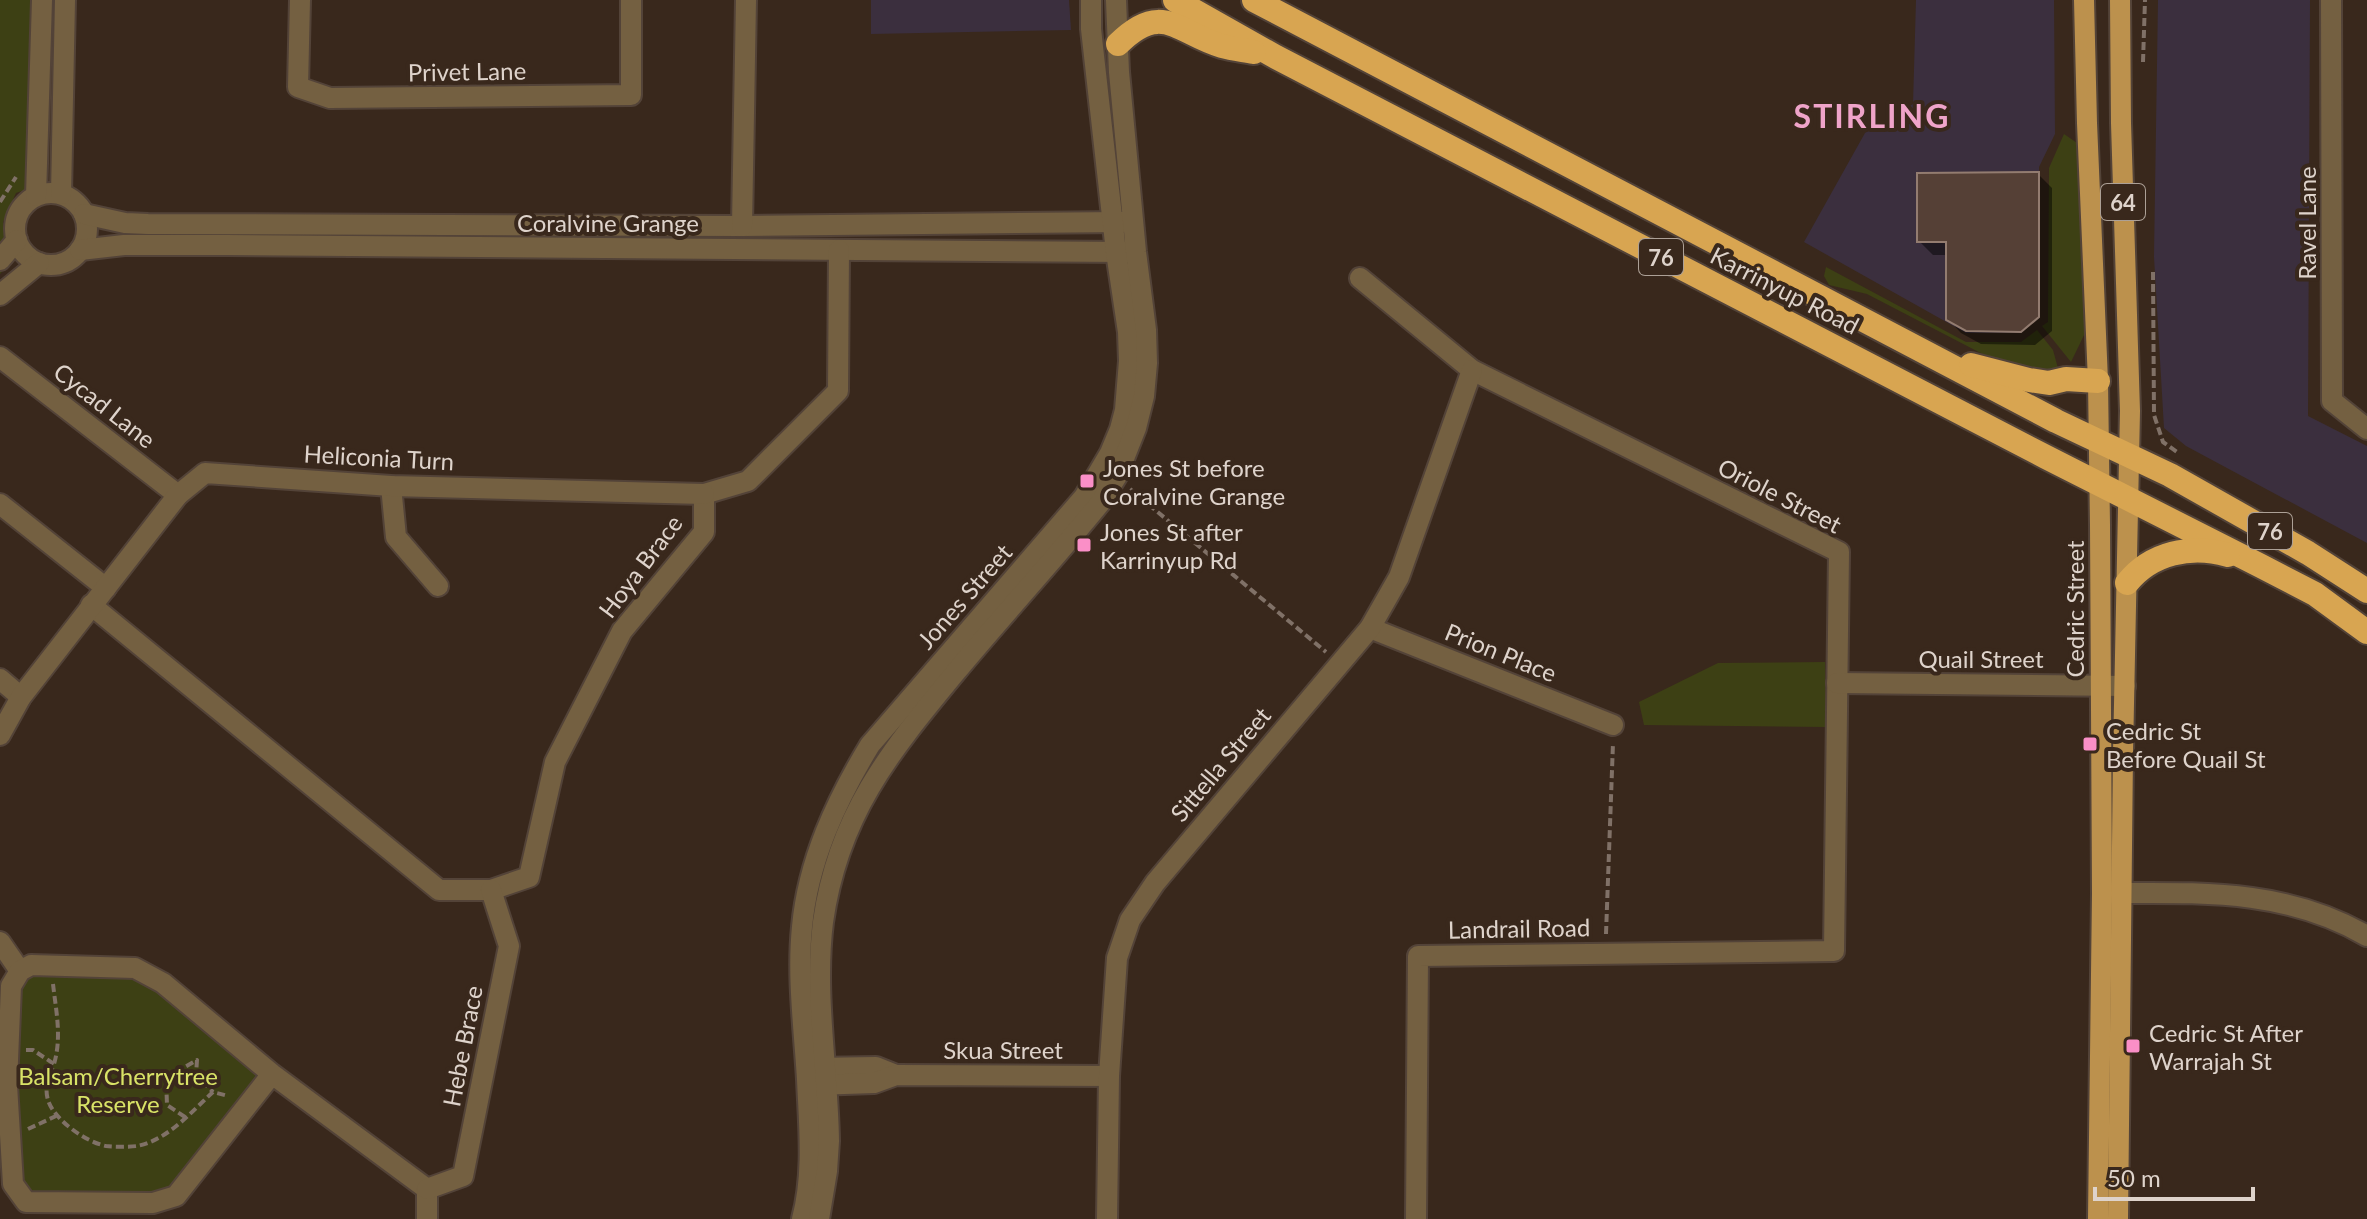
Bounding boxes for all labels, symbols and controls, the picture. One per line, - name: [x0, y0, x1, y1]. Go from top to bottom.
- street label: Privet Lane: [408, 55, 526, 87]
- district label: STIRLING: [1794, 96, 1950, 135]
- street label: Ravel Lane: [2292, 166, 2321, 280]
- road number: 64: [2101, 184, 2145, 220]
- street label: Coralvine Grange: [517, 208, 699, 237]
- road number: 76: [1639, 239, 1683, 275]
- street label: Karrinyup Road: [1706, 240, 1864, 340]
- street label: Cycad Lane: [48, 356, 162, 454]
- street label: Heliconia Turn: [303, 439, 455, 475]
- street label: Oriole Street: [1713, 451, 1847, 539]
- place label: Jones St before Coralvine Grange: [1103, 453, 1285, 510]
- marker: Jones St before Coralvine Grange: [1078, 472, 1096, 490]
- street label: Hoya Brace: [592, 509, 688, 623]
- road number: 76: [2248, 513, 2292, 549]
- place label: Jones St after Karrinyup Rd: [1100, 517, 1243, 574]
- marker: Jones St after Karrinyup Rd: [1075, 536, 1093, 554]
- street label: Jones Street: [911, 537, 1018, 654]
- street label: Cedric Street: [2060, 540, 2089, 678]
- street label: Prion Place: [1441, 617, 1561, 687]
- street label: Quail Street: [1918, 644, 2044, 673]
- street label: Sittella Street: [1164, 701, 1276, 827]
- place label: Cedric St Before Quail St: [2106, 716, 2266, 773]
- marker: Cedric St Before Quail St: [2081, 735, 2099, 753]
- street label: Landrail Road: [1448, 912, 1590, 944]
- street label: Hebe Brace: [436, 983, 488, 1109]
- place label: Cedric St After Warrajah St: [2149, 1018, 2303, 1075]
- street label: Skua Street: [943, 1035, 1063, 1064]
- marker: Cedric St After Warrajah St: [2124, 1037, 2142, 1055]
- park label: Balsam/Cherrytree Reserve: [18, 1061, 218, 1118]
- scale bar: [2095, 1151, 2253, 1201]
- text: 50 m: [2107, 1163, 2161, 1192]

